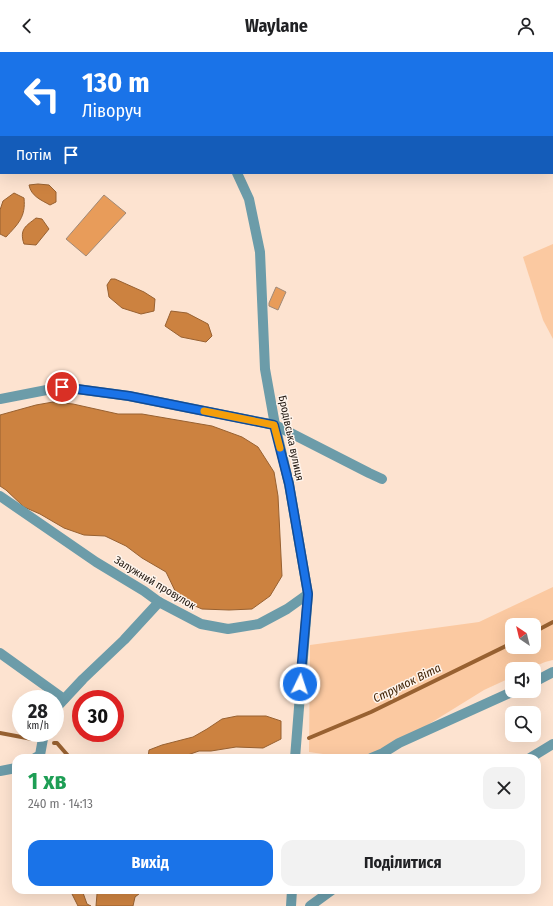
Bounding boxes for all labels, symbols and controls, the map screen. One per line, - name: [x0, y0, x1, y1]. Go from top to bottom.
- icon: back: [16, 15, 38, 37]
- text: Waylane: [245, 15, 308, 37]
- icon: person: [515, 15, 537, 37]
- text: 130 m: [82, 66, 150, 99]
- icon: left: [16, 68, 68, 120]
- text: Ліворуч: [82, 100, 142, 122]
- icon: arrive: [60, 144, 82, 166]
- text: Потім: [16, 146, 52, 164]
- pin: [45, 370, 79, 404]
- icon: arrive: [51, 376, 73, 398]
- street label: Бродівська вулиця: [276, 394, 306, 482]
- street label: Залужний провулок: [112, 554, 199, 613]
- north arrow: [505, 618, 541, 654]
- map controls: [505, 618, 541, 742]
- water label: Струмок Віта: [371, 661, 443, 705]
- button: sound: [505, 662, 541, 698]
- position arrow: [279, 663, 321, 705]
- speed limit sign: 30: [72, 690, 124, 742]
- text: 28: [28, 699, 48, 723]
- button: search: [505, 706, 541, 742]
- text: km/h: [27, 720, 49, 732]
- text: 1 хв: [28, 767, 67, 795]
- button: close: [483, 767, 525, 809]
- text: 240 m · 14:13: [28, 796, 93, 811]
- button: Вихід: [28, 840, 273, 886]
- button: Поділитися: [281, 840, 525, 886]

